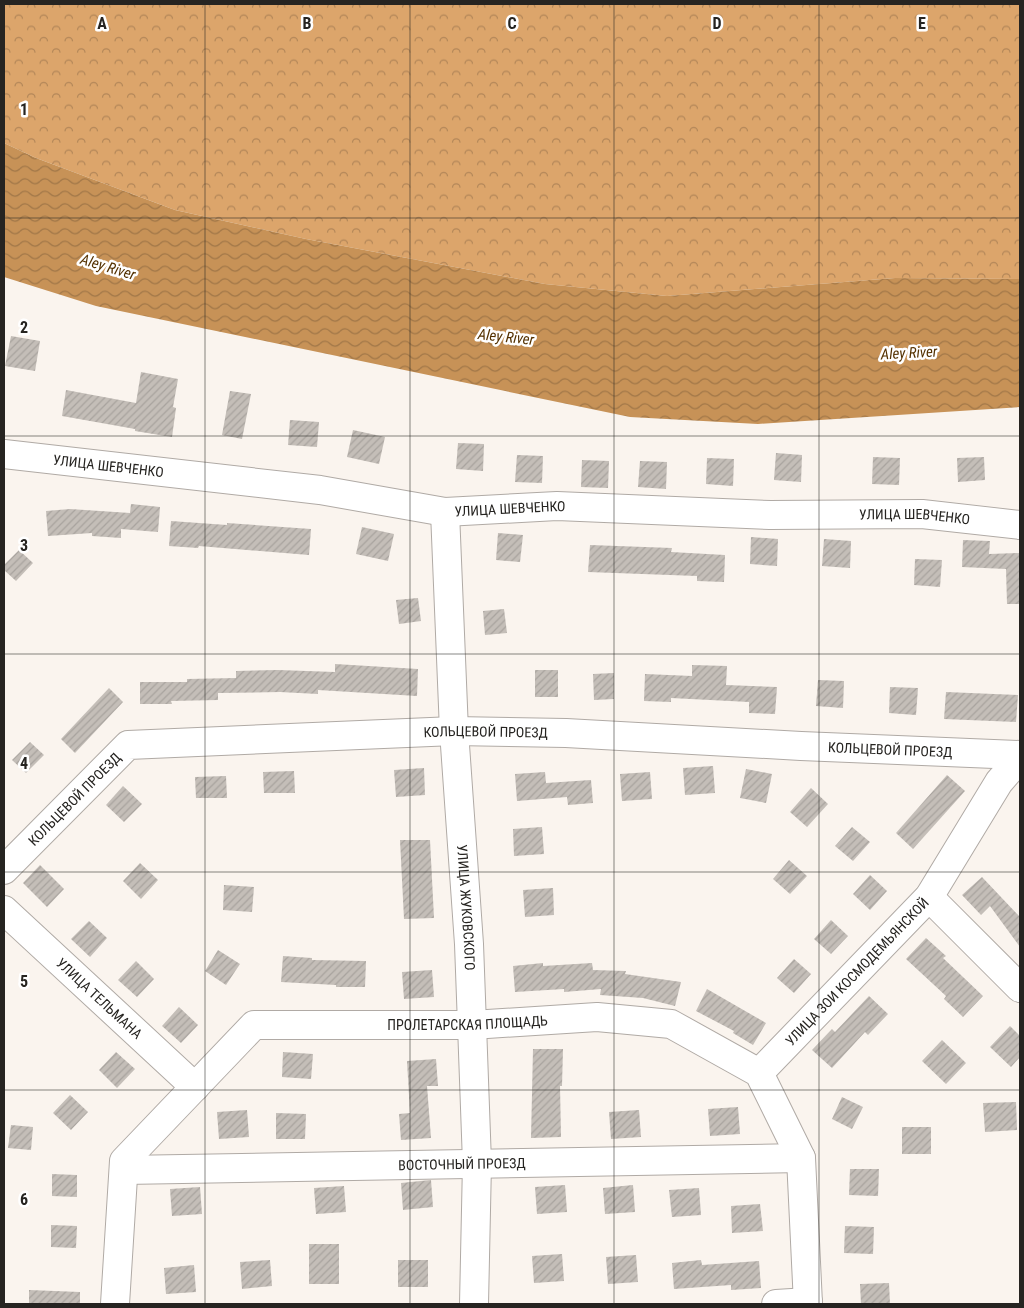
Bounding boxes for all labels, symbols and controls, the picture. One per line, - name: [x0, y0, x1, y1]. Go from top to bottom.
- text: A: [97, 14, 107, 33]
- text: B: [303, 14, 312, 33]
- text: C: [507, 14, 517, 33]
- text: D: [712, 14, 722, 33]
- text: E: [918, 14, 926, 33]
- text: 1: [20, 100, 28, 119]
- water label: Aley River: [77, 250, 138, 284]
- text: 2: [20, 318, 28, 337]
- water label: Aley River: [476, 325, 536, 349]
- water label: Aley River: [879, 343, 938, 364]
- street label: УЛИЦА ШЕВЧЕНКО: [52, 452, 164, 480]
- street label: УЛИЦА ШЕВЧЕНКО: [454, 498, 566, 519]
- street label: УЛИЦА ШЕВЧЕНКО: [859, 506, 971, 527]
- text: 3: [20, 536, 28, 555]
- street label: КОЛЬЦЕВОЙ ПРОЕЗД: [423, 723, 548, 741]
- street label: КОЛЬЦЕВОЙ ПРОЕЗД: [828, 739, 953, 760]
- street label: КОЛЬЦЕВОЙ ПРОЕЗД: [25, 749, 124, 849]
- text: 4: [20, 754, 28, 773]
- street label: УЛИЦА ЖУКОВСКОГО: [454, 844, 478, 971]
- street label: УЛИЦА ЗОИ КОСМОДЕМЬЯНСКОЙ: [782, 894, 932, 1049]
- street label: УЛИЦА ТЕЛЬМАНА: [53, 955, 146, 1042]
- text: 5: [20, 972, 28, 991]
- street label: ПРОЛЕТАРСКАЯ ПЛОЩАДЬ: [387, 1012, 548, 1033]
- street label: ВОСТОЧНЫЙ ПРОЕЗД: [398, 1155, 526, 1173]
- text: 6: [20, 1190, 28, 1209]

